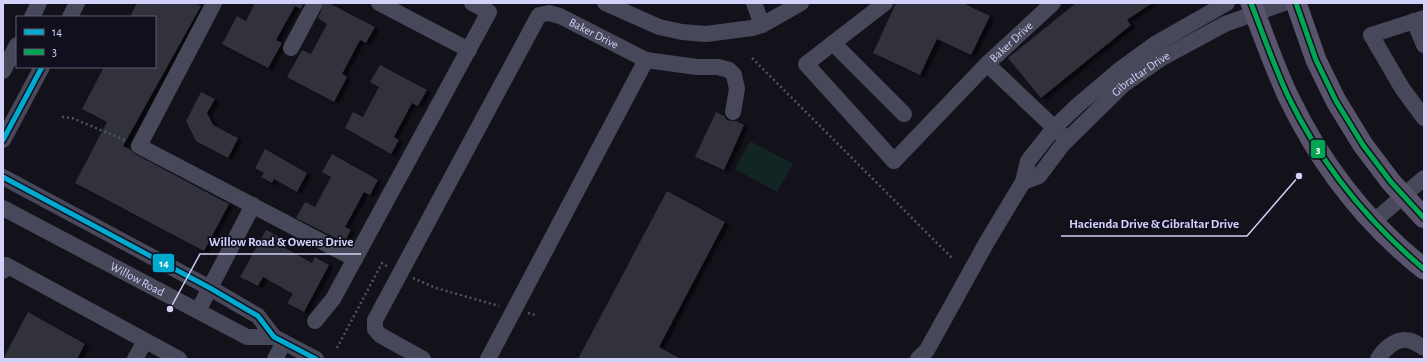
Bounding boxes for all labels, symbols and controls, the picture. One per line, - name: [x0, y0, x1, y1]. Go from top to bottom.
- legend: [16, 16, 156, 68]
- street label: Baker Drive: [567, 16, 621, 51]
- street label: Baker Drive: [987, 19, 1035, 64]
- text: 14: [52, 26, 62, 38]
- text: 3: [52, 46, 57, 58]
- street label: Gibraltar Drive: [1109, 49, 1172, 99]
- line badge: 3: [1310, 139, 1326, 159]
- text: 3: [1316, 144, 1321, 155]
- callout: Hacienda Drive & Gibraltar Drive: [1061, 211, 1247, 236]
- text: Hacienda Drive & Gibraltar Drive: [1069, 218, 1239, 231]
- callout: Willow Road & Owens Drive: [200, 229, 361, 254]
- text: Willow Road & Owens Drive: [209, 236, 353, 249]
- line badge: 14: [152, 253, 175, 273]
- text: 14: [159, 258, 169, 269]
- street label: Willow Road: [108, 260, 166, 298]

